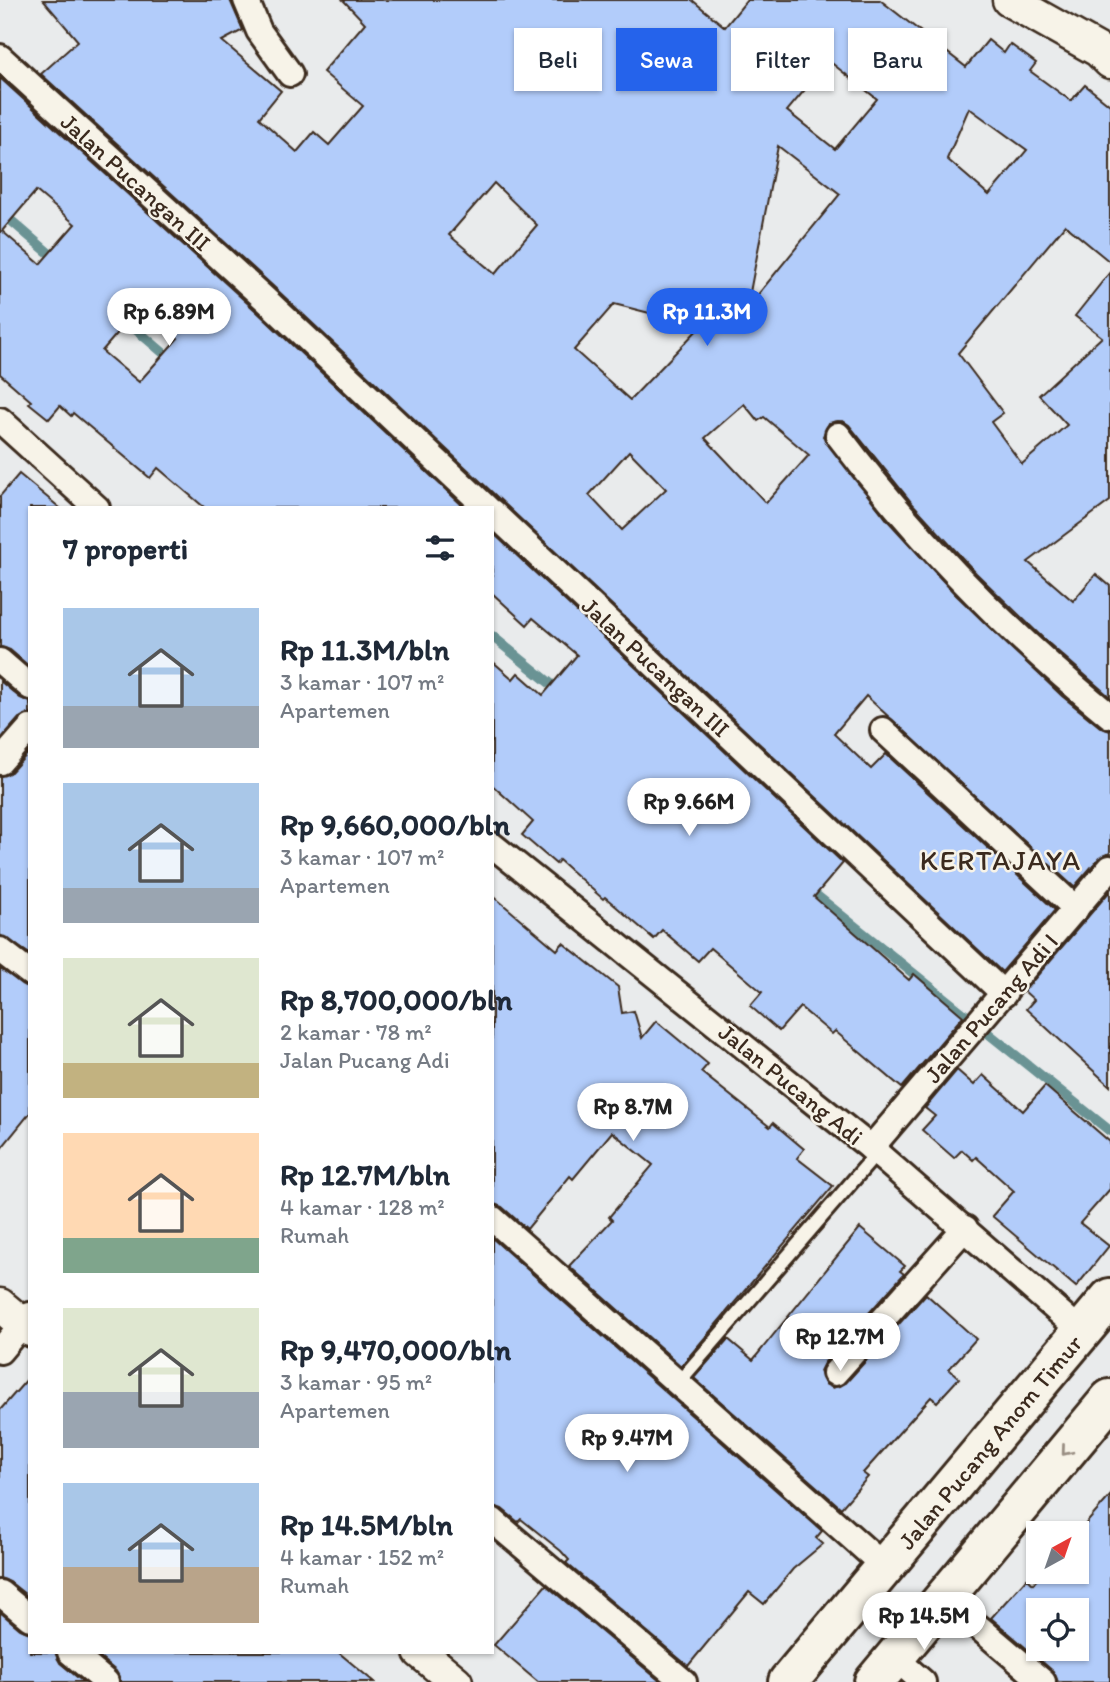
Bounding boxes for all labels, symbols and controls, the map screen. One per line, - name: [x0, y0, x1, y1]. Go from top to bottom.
- chip: Beli: [514, 28, 602, 91]
- chip: Sewa: [616, 28, 717, 91]
- chip: Filter: [731, 28, 834, 91]
- chip: Baru: [848, 28, 947, 91]
- street label: Jalan Pucangan III: [55, 107, 217, 257]
- pin: Rp 6.89M: [97, 288, 241, 348]
- pin: Rp 11.3M: [635, 288, 779, 348]
- text: Rp 6.89M: [123, 297, 215, 325]
- text: Rp 11.3M: [663, 297, 751, 325]
- icon: filters: [421, 529, 459, 567]
- text: 7 properti: [63, 530, 188, 567]
- street label: Jalan Pucangan III: [576, 591, 736, 743]
- text: Rp 11.3M/bln: [280, 631, 450, 668]
- icon: home: [119, 636, 203, 720]
- text: 3 kamar · 107 m²: [280, 668, 444, 696]
- text: Apartemen: [280, 696, 390, 724]
- pin: Rp 9.66M: [617, 778, 761, 838]
- text: Rp 9.66M: [643, 787, 735, 815]
- text: Rp 9,660,000/bln: [280, 806, 510, 843]
- icon: home: [119, 811, 203, 895]
- text: 3 kamar · 107 m²: [280, 843, 444, 871]
- district label: KERTAJAYA: [920, 843, 1082, 877]
- text: Apartemen: [280, 871, 390, 899]
- street label: Jalan Pucang Adi I: [918, 927, 1064, 1089]
- text: Rp 8,700,000/bln: [280, 981, 512, 1018]
- icon: home: [119, 986, 203, 1070]
- street label: Jalan Pucang Adi: [713, 1017, 869, 1151]
- text: 2 kamar · 78 m²: [280, 1018, 432, 1046]
- text: Jalan Pucang Adi: [280, 1046, 450, 1074]
- pin: Rp 8.7M: [568, 1084, 698, 1143]
- text: Rp 8.7M: [593, 1092, 673, 1120]
- text: Rp 12.7M/bln: [280, 1156, 450, 1193]
- icon: home: [119, 1161, 203, 1245]
- text: 4 kamar · 128 m²: [280, 1193, 445, 1221]
- text: Rumah: [280, 1221, 349, 1249]
- pin: Rp 12.7M: [768, 1314, 912, 1373]
- text: Rp 12.7M: [795, 1322, 885, 1350]
- street label: Jalan Pucang Anom Timur: [892, 1329, 1088, 1555]
- text: Rp 9,470,000/bln: [280, 1331, 511, 1368]
- icon: home: [119, 1336, 203, 1420]
- text: 3 kamar · 95 m²: [280, 1368, 432, 1396]
- text: Apartemen: [280, 1396, 390, 1424]
- pin: Rp 9.47M: [555, 1414, 699, 1474]
- text: Rp 9.47M: [581, 1423, 673, 1451]
- one-way arrow: [1062, 1443, 1074, 1456]
- text: Rp 14.5M/bln: [280, 1506, 453, 1543]
- icon: home: [119, 1511, 203, 1595]
- north arrow: [1026, 1521, 1088, 1584]
- map controls: [1026, 1521, 1089, 1661]
- text: 4 kamar · 152 m²: [280, 1543, 444, 1571]
- text: Rumah: [280, 1571, 349, 1599]
- pin: Rp 14.5M: [852, 1592, 996, 1652]
- button: locate: [1026, 1598, 1089, 1661]
- text: Rp 14.5M: [878, 1601, 970, 1629]

